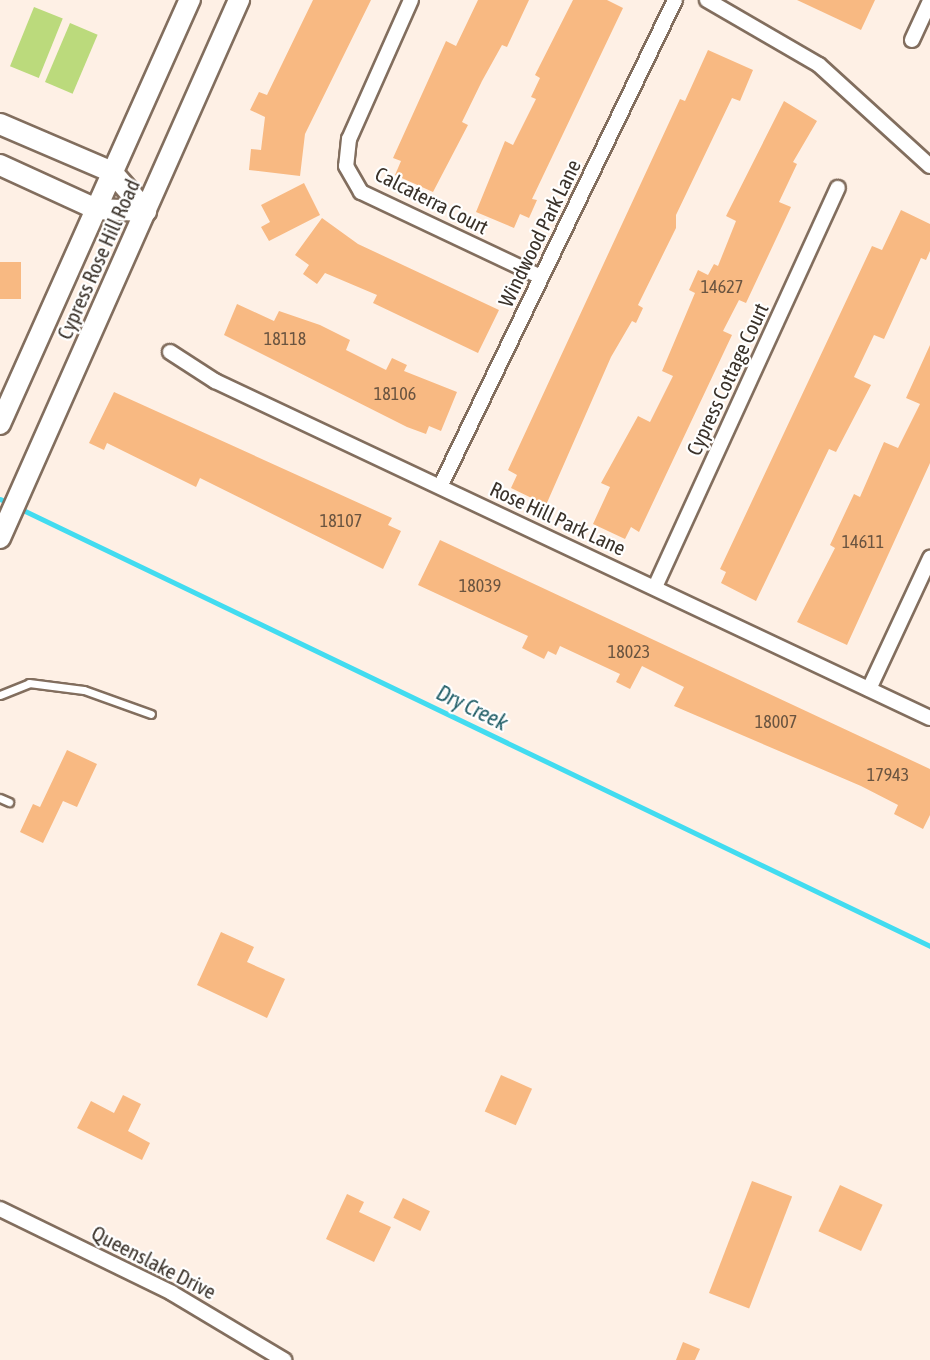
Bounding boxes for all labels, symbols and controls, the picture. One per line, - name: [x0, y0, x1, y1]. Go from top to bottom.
- street label: Windwood Park Lane: [492, 155, 586, 311]
- street label: Calcaterra Court: [371, 161, 493, 239]
- street label: Cypress Rose Hill Road: [51, 175, 145, 343]
- house number: 14627: [701, 276, 743, 298]
- street label: Cypress Cottage Court: [681, 299, 773, 459]
- house number: 18118: [264, 328, 306, 350]
- house number: 18106: [374, 383, 416, 405]
- street label: Rose Hill Park Lane: [486, 476, 630, 560]
- house number: 18107: [320, 510, 362, 532]
- house number: 14611: [842, 531, 884, 553]
- house number: 18039: [459, 575, 501, 597]
- house number: 18023: [608, 641, 650, 663]
- water label: Dry Creek: [432, 680, 512, 736]
- house number: 18007: [755, 711, 797, 733]
- house number: 17943: [867, 764, 909, 786]
- street label: Queenslake Drive: [88, 1220, 220, 1304]

